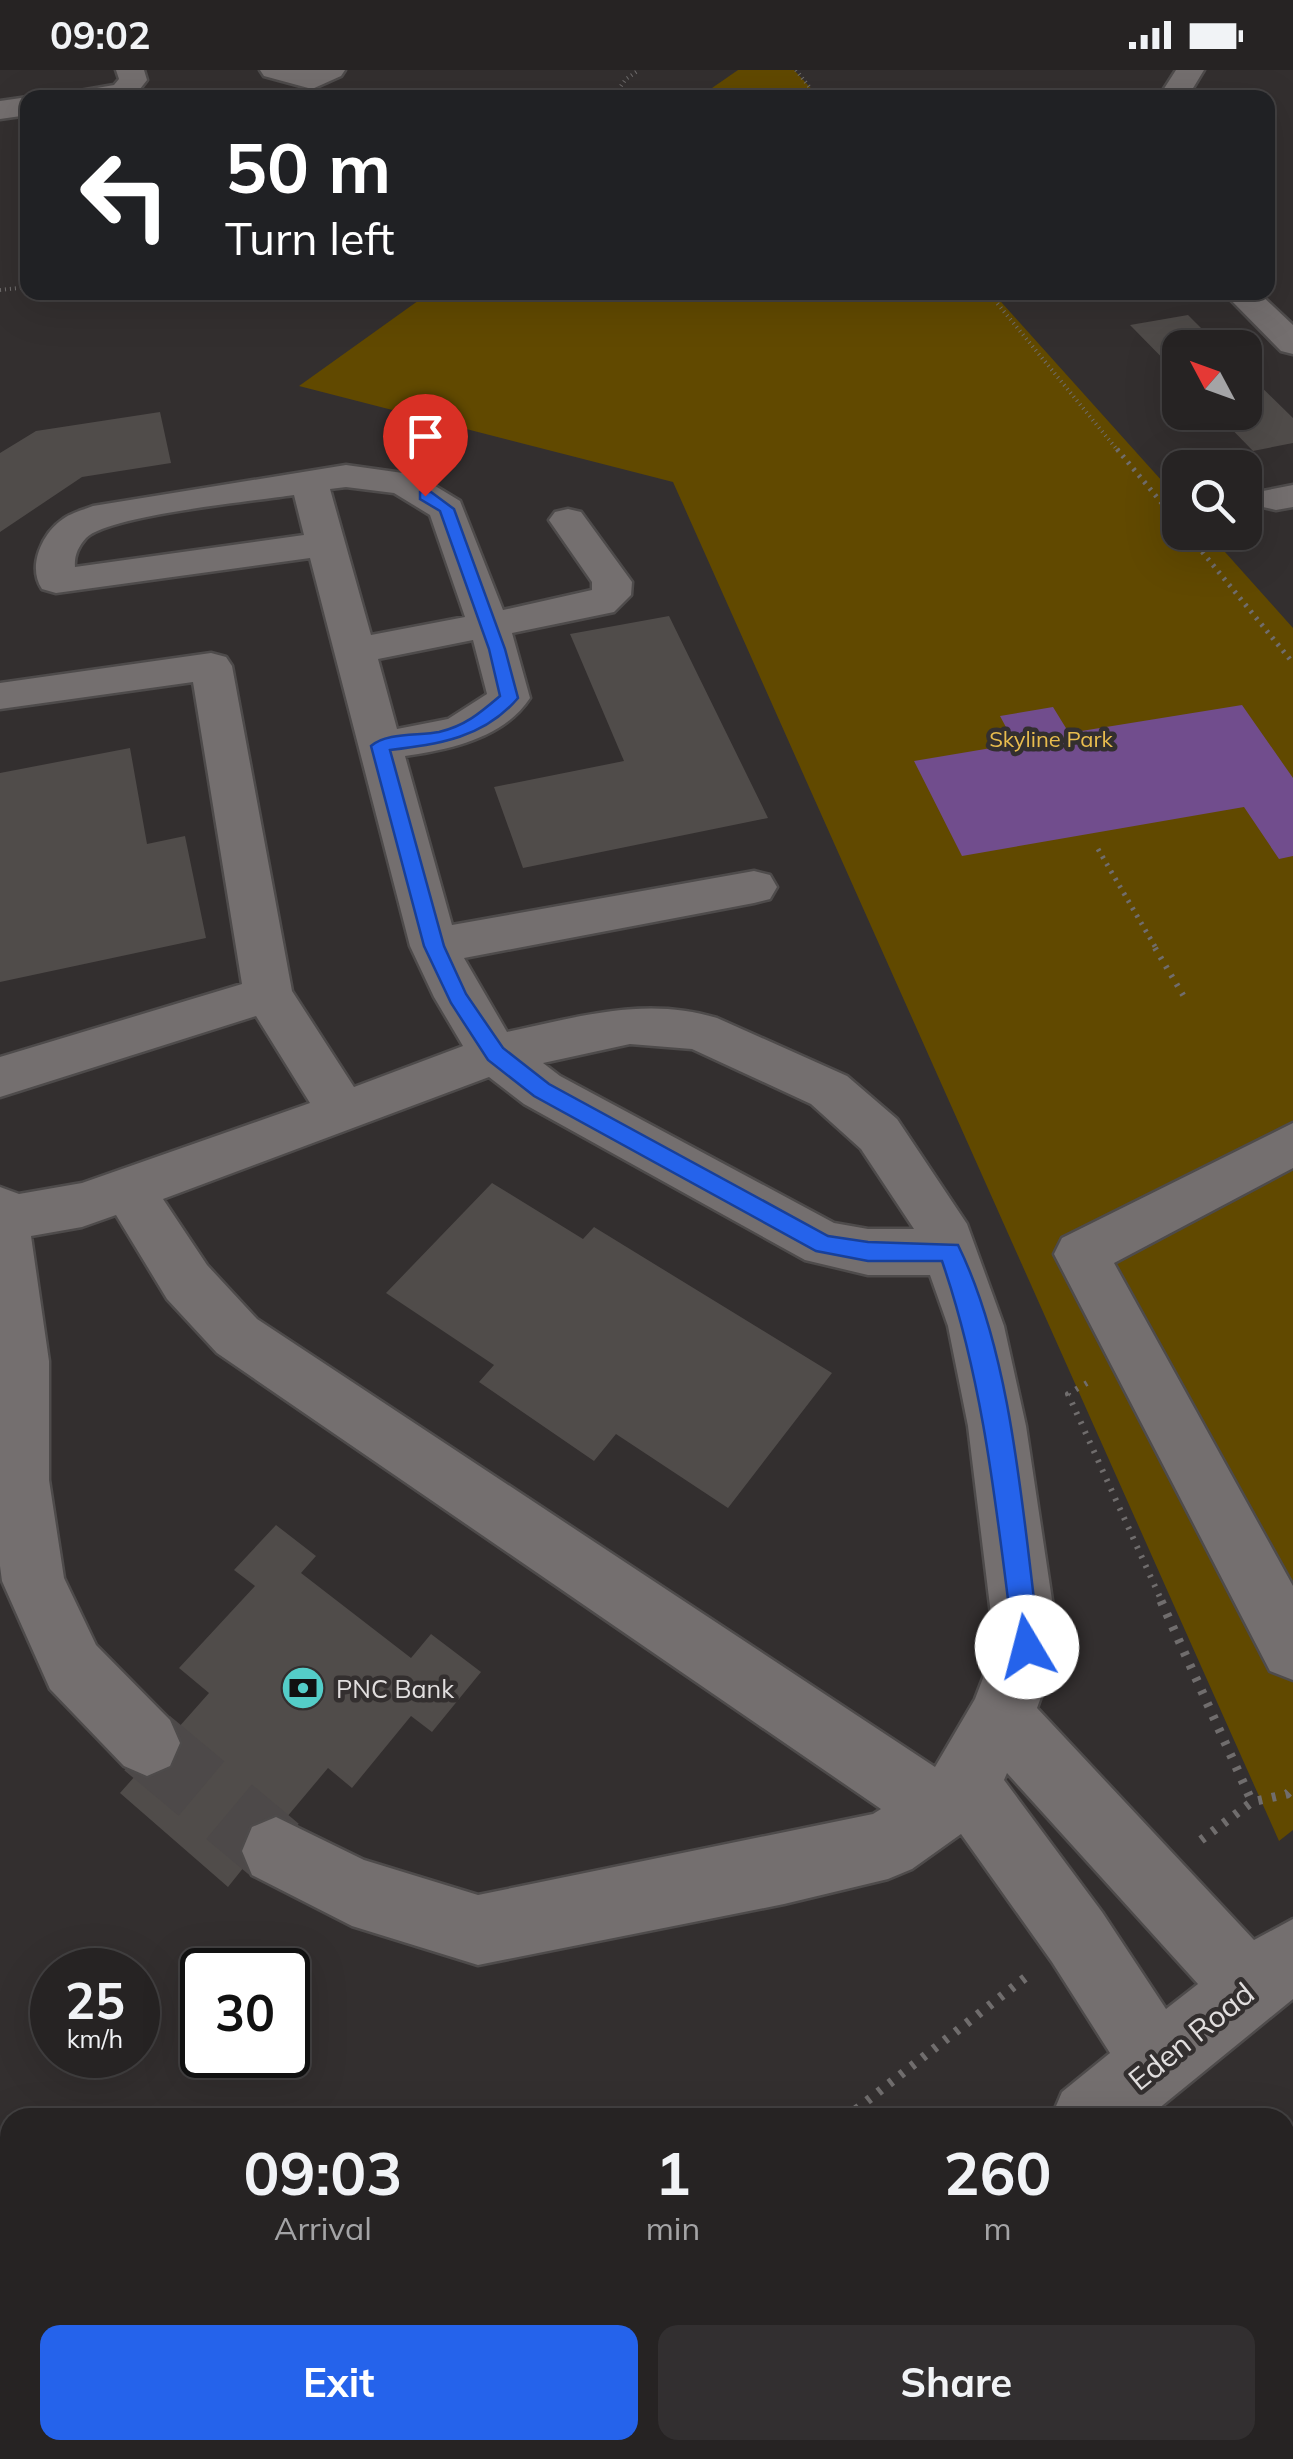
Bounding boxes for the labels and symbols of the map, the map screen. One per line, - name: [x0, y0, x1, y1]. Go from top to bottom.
- north arrow: [1162, 330, 1262, 430]
- pin: [383, 394, 468, 497]
- park label: Skyline Park: [989, 725, 1114, 753]
- position arrow: [975, 1595, 1079, 1699]
- bank icon: PNC Bank: [280, 1665, 326, 1711]
- place label: PNC Bank: [336, 1673, 455, 1704]
- speed limit sign: 30: [180, 1948, 310, 2078]
- street label: Eden Road: [1120, 1974, 1262, 2098]

